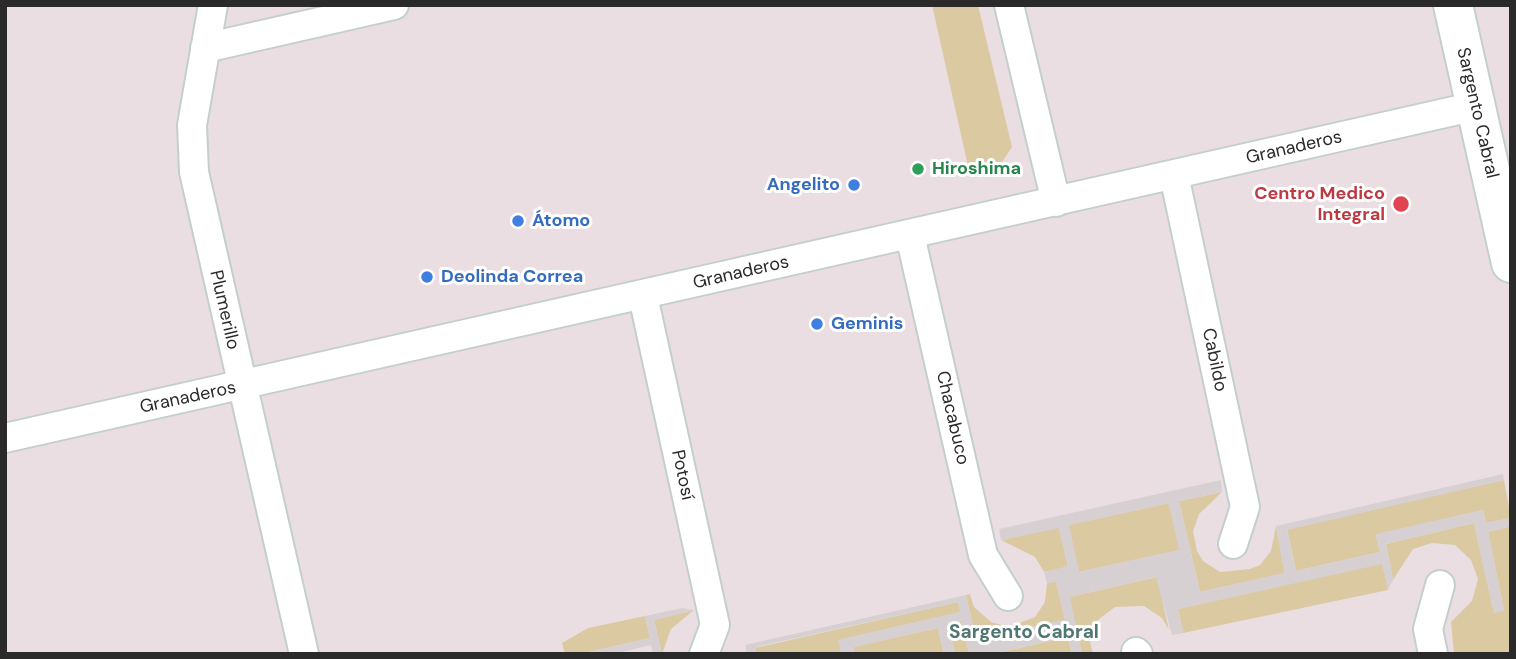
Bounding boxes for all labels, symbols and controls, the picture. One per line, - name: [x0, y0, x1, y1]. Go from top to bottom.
- street label: Sargento Cabral: [1451, 45, 1503, 181]
- street label: Granaderos: [1244, 126, 1344, 170]
- place label: Hiroshima: [932, 158, 1021, 180]
- marker: Hiroshima: [910, 161, 926, 177]
- place label: Angelito: [767, 174, 840, 196]
- marker: Angelito: [846, 177, 862, 193]
- place label: Centro Medico Integral: [1254, 183, 1385, 226]
- marker: Centro Medico Integral: [1391, 194, 1411, 214]
- place label: Átomo: [532, 210, 590, 232]
- marker: Átomo: [510, 213, 526, 229]
- street label: Granaderos: [691, 251, 791, 295]
- place label: Deolinda Correa: [441, 266, 583, 288]
- street label: Plumerillo: [204, 268, 244, 352]
- marker: Deolinda Correa: [419, 269, 435, 285]
- place label: Geminis: [831, 313, 903, 335]
- marker: Geminis: [809, 316, 825, 332]
- street label: Cabildo: [1197, 326, 1231, 394]
- street label: Chacabuco: [931, 369, 973, 467]
- street label: Granaderos: [138, 377, 238, 419]
- street label: Potosí: [666, 448, 698, 502]
- district label: Sargento Cabral: [949, 622, 1099, 644]

